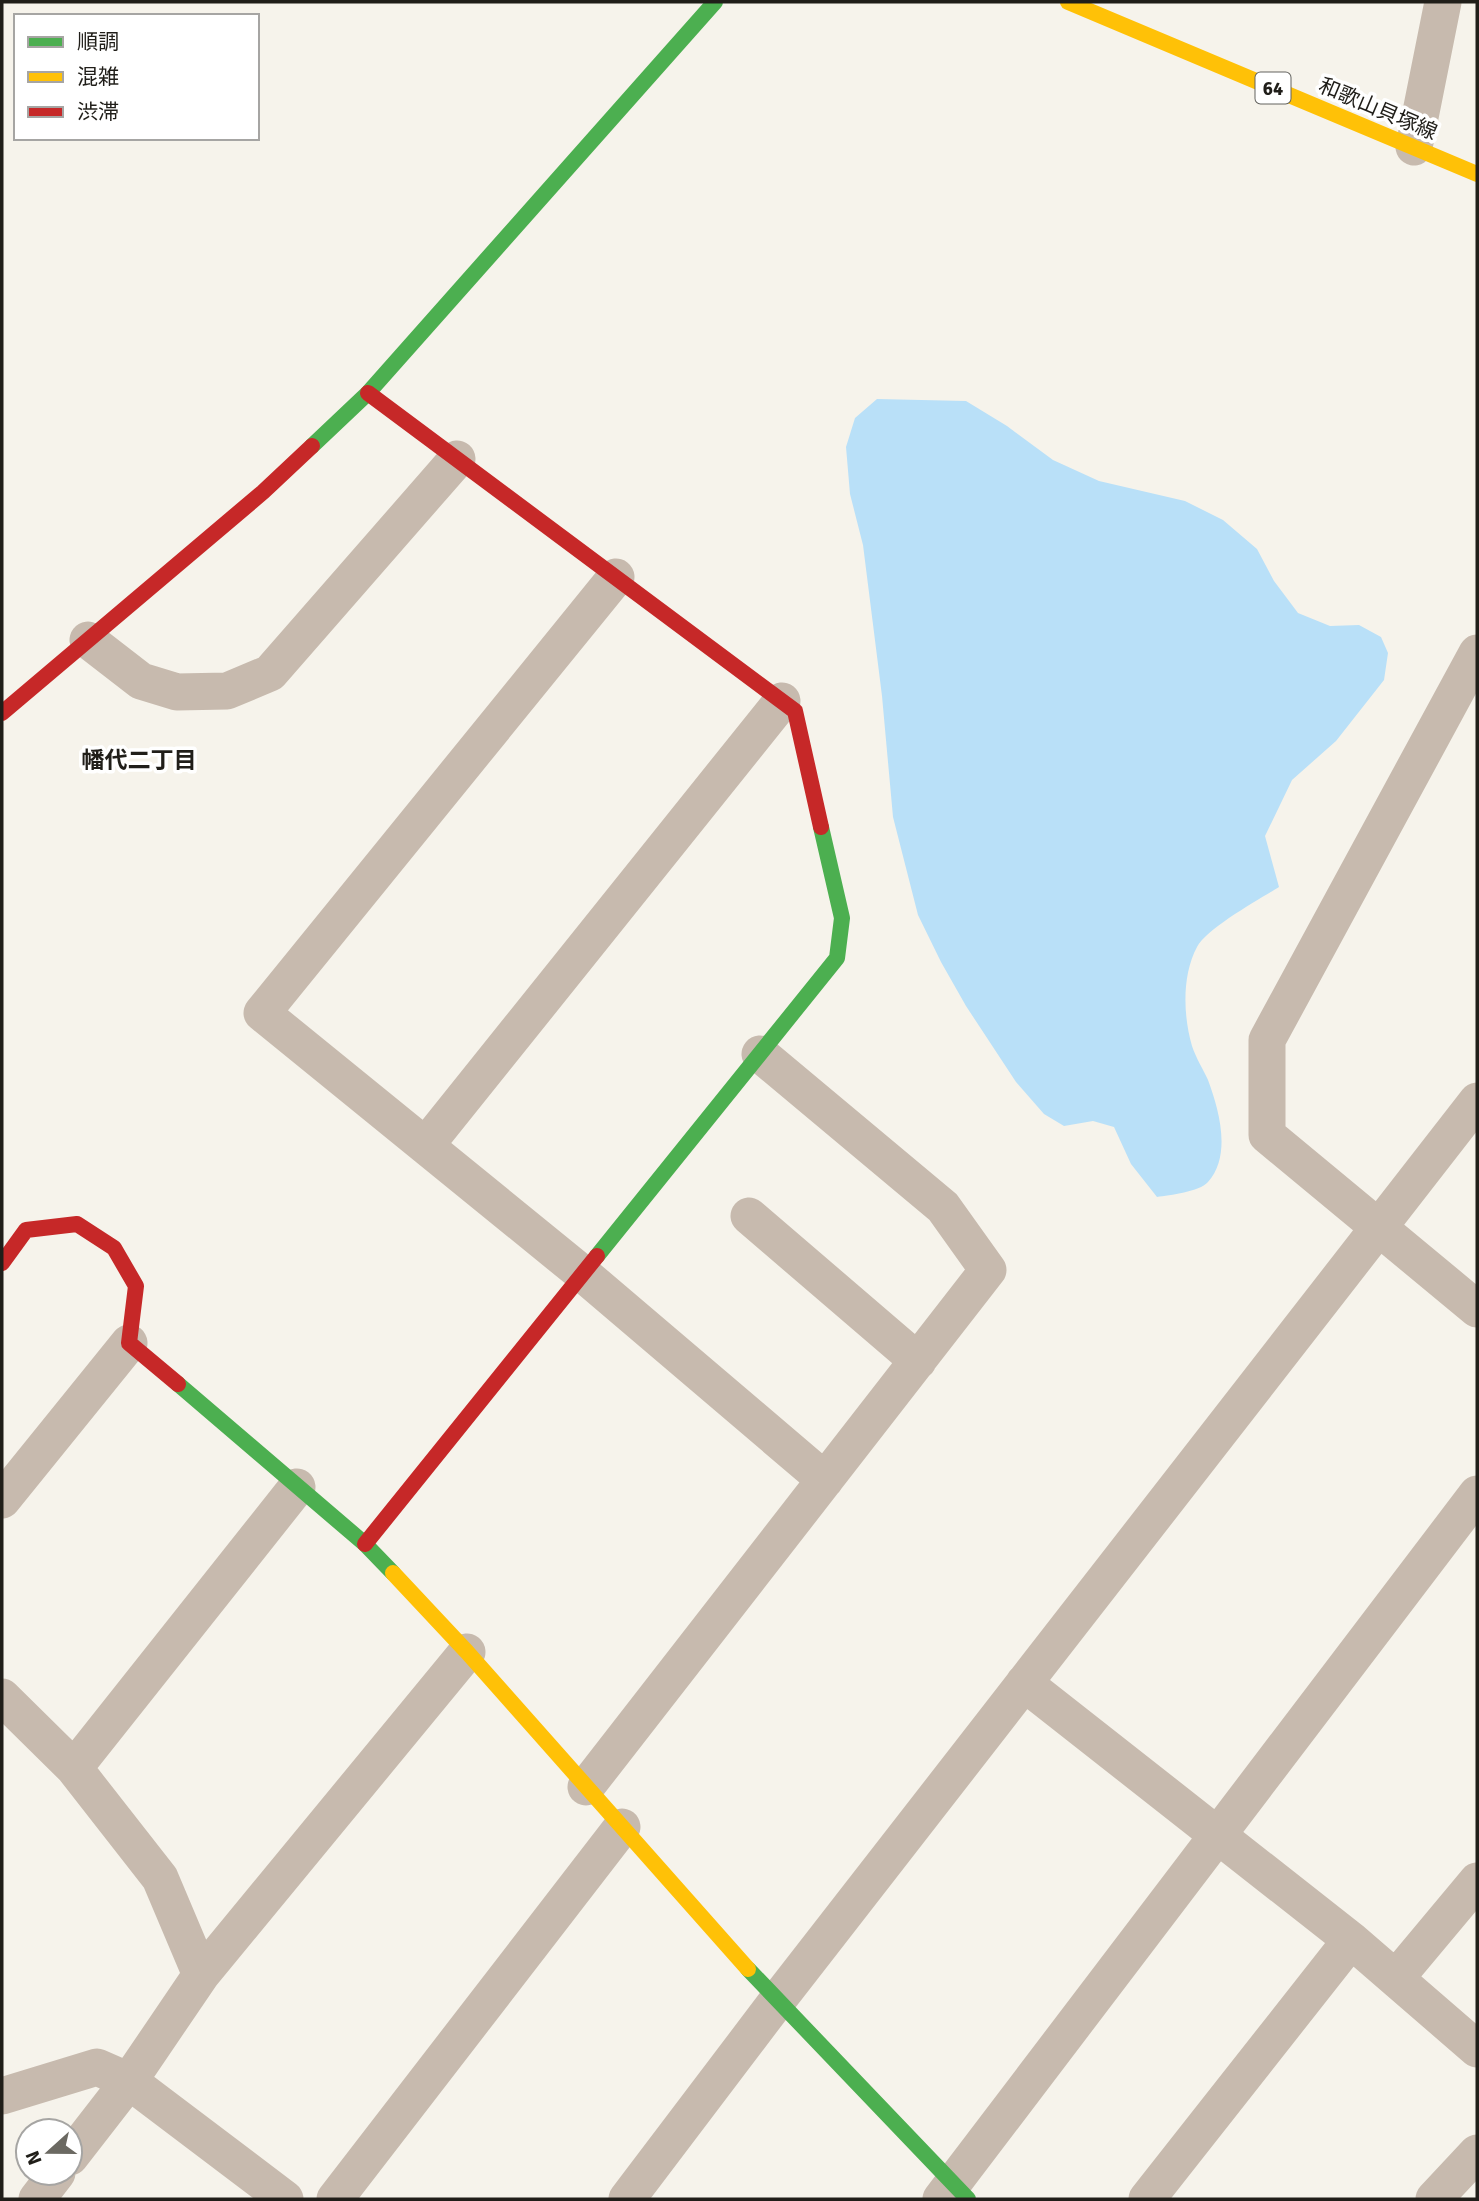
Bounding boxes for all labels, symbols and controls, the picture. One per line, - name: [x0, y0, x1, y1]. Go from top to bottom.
- legend: [14, 14, 259, 140]
- text: 順調: [77, 29, 119, 55]
- text: 混雑: [77, 64, 119, 90]
- road number: 64: [1256, 72, 1290, 104]
- street label: 和歌山貝塚線: [1315, 72, 1441, 146]
- text: 渋滞: [77, 99, 119, 125]
- district label: 幡代二丁目: [82, 746, 197, 775]
- north arrow: [14, 2117, 84, 2187]
- text: N: [20, 2147, 48, 2168]

